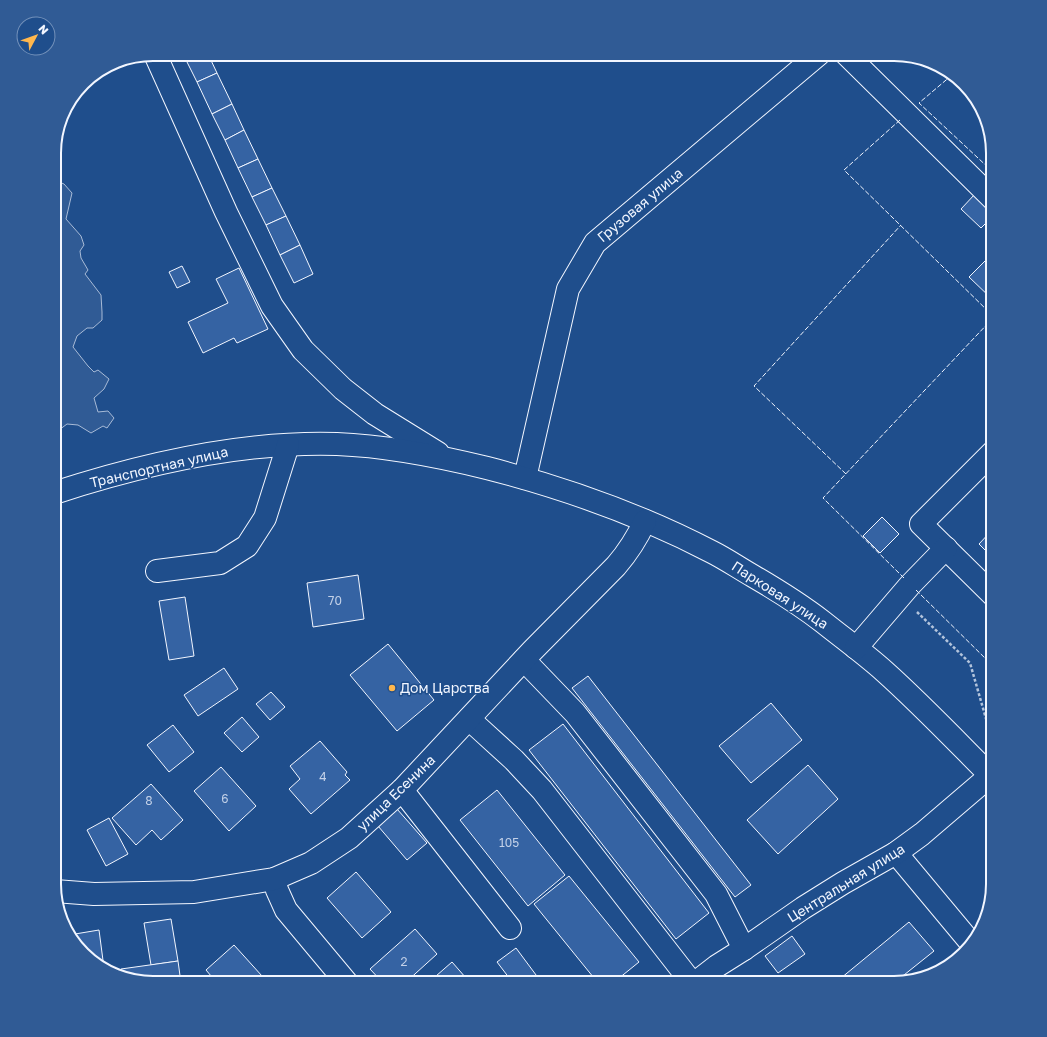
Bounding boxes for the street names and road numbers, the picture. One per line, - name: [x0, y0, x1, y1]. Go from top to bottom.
- street label: Грузовая улица: [594, 164, 686, 245]
- street label: Транспортная улица: [88, 442, 230, 491]
- street label: Парковая улица: [729, 557, 832, 632]
- street label: улица Есенина: [353, 751, 438, 834]
- street label: Центральная улица: [784, 840, 908, 926]

